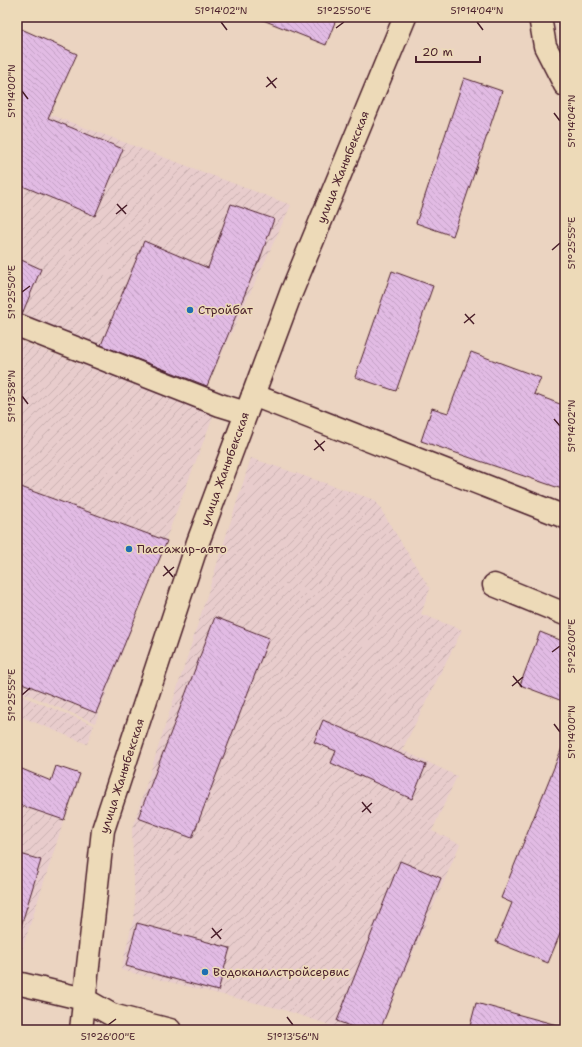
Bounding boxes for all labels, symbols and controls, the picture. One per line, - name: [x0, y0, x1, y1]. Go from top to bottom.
- text: 51°14'02"N: [195, 4, 247, 17]
- text: 51°25'50"E: [317, 4, 371, 17]
- text: 51°14'04"N: [450, 4, 504, 17]
- scale bar: [416, 38, 480, 64]
- text: 20 m: [422, 44, 453, 60]
- text: 51°14'00"N: [5, 64, 18, 118]
- text: 51°14'04"N: [565, 94, 578, 148]
- street label: улица Жаныбекская: [313, 108, 373, 226]
- text: 51°25'55"E: [565, 217, 578, 269]
- text: 51°25'50"E: [5, 265, 18, 319]
- place label: Стройбат: [198, 302, 254, 318]
- marker: Стройбат: [185, 305, 195, 315]
- text: 51°13'58"N: [5, 370, 18, 422]
- text: 51°14'02"N: [565, 400, 578, 452]
- street label: улица Жаныбекская: [197, 410, 253, 528]
- place label: Пассажир-авто: [137, 541, 227, 557]
- marker: Пассажир-авто: [124, 544, 134, 554]
- text: 51°26'00"E: [565, 619, 578, 673]
- text: 51°25'55"E: [5, 669, 18, 721]
- text: 51°14'00"N: [565, 705, 578, 759]
- street label: улица Жаныбекская: [96, 716, 148, 836]
- place label: Водоканалстройсервис: [213, 964, 349, 980]
- marker: Водоканалстройсервис: [200, 967, 210, 977]
- text: 51°26'00"E: [81, 1030, 135, 1043]
- text: 51°13'56"N: [267, 1030, 319, 1043]

